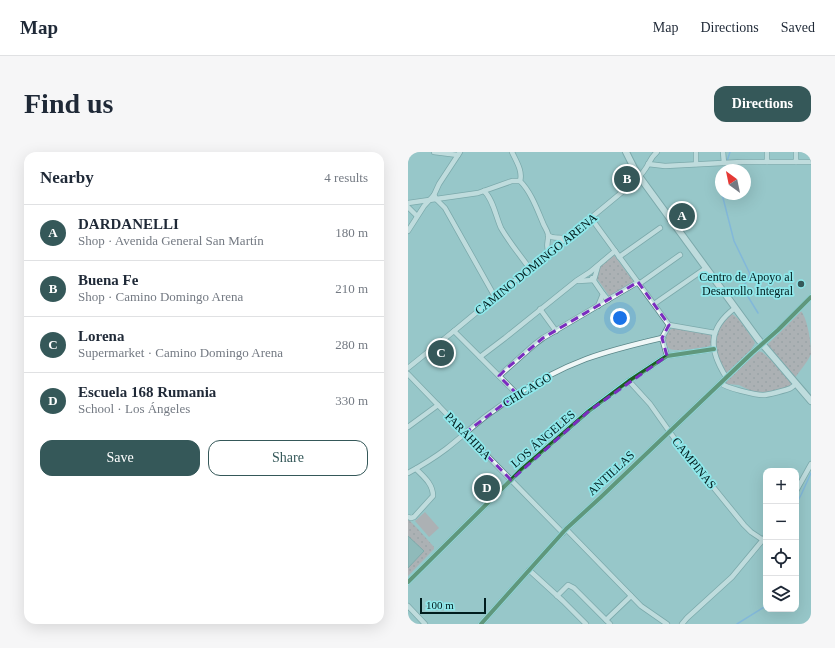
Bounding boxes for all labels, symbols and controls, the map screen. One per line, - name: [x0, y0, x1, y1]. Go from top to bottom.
- text: Map: [20, 17, 58, 38]
- text: Map: [653, 20, 678, 35]
- text: Directions: [700, 20, 759, 35]
- text: Saved: [781, 20, 815, 35]
- button: Directions: [714, 86, 811, 122]
- text: Find us: [24, 88, 114, 119]
- pin: B: [614, 164, 640, 194]
- north arrow: [715, 164, 751, 200]
- text: Nearby: [40, 168, 94, 187]
- text: 4 results: [324, 170, 368, 185]
- pin: A: [669, 201, 695, 231]
- street label: CAMINO DOMINGO ARENA: [472, 210, 600, 318]
- text: DARDANELLI: [78, 216, 179, 232]
- text: A: [48, 225, 58, 240]
- text: 180 m: [335, 225, 368, 240]
- text: Shop · Avenida General San Martín: [78, 233, 264, 248]
- place label: Centro de Apoyo al Desarrollo Integral: [699, 270, 794, 298]
- text: Buena Fe: [78, 272, 138, 288]
- marker: Centro de Apoyo al Desarrollo Integral: [796, 279, 806, 289]
- text: B: [49, 281, 57, 296]
- text: 210 m: [335, 281, 368, 296]
- text: Shop · Camino Domingo Arena: [78, 289, 243, 304]
- your location: [610, 308, 630, 328]
- text: Lorena: [78, 328, 124, 344]
- text: C: [48, 337, 58, 352]
- text: 280 m: [335, 337, 368, 352]
- pin: C: [428, 338, 454, 368]
- text: Supermarket · Camino Domingo Arena: [78, 345, 283, 360]
- street label: CHICAGO: [500, 370, 554, 410]
- text: Escuela 168 Rumania: [78, 384, 216, 400]
- text: D: [48, 393, 58, 408]
- text: 330 m: [335, 393, 368, 408]
- text: School · Los Ángeles: [78, 401, 190, 416]
- street label: LOS ÁNGELES: [508, 407, 578, 471]
- street label: PARAHIBA: [442, 409, 494, 463]
- street label: CAMPINAS: [669, 434, 719, 492]
- button: Save: [40, 440, 200, 476]
- button: Share: [208, 440, 368, 476]
- street label: ANTILLAS: [585, 448, 637, 498]
- map controls: [763, 468, 799, 612]
- button: +: [763, 468, 799, 504]
- pin: D: [474, 473, 500, 503]
- button: −: [763, 504, 799, 540]
- button: locate: [763, 540, 799, 576]
- button: layers: [763, 576, 799, 612]
- scale bar: [420, 596, 486, 615]
- text: 100 m: [426, 599, 454, 611]

